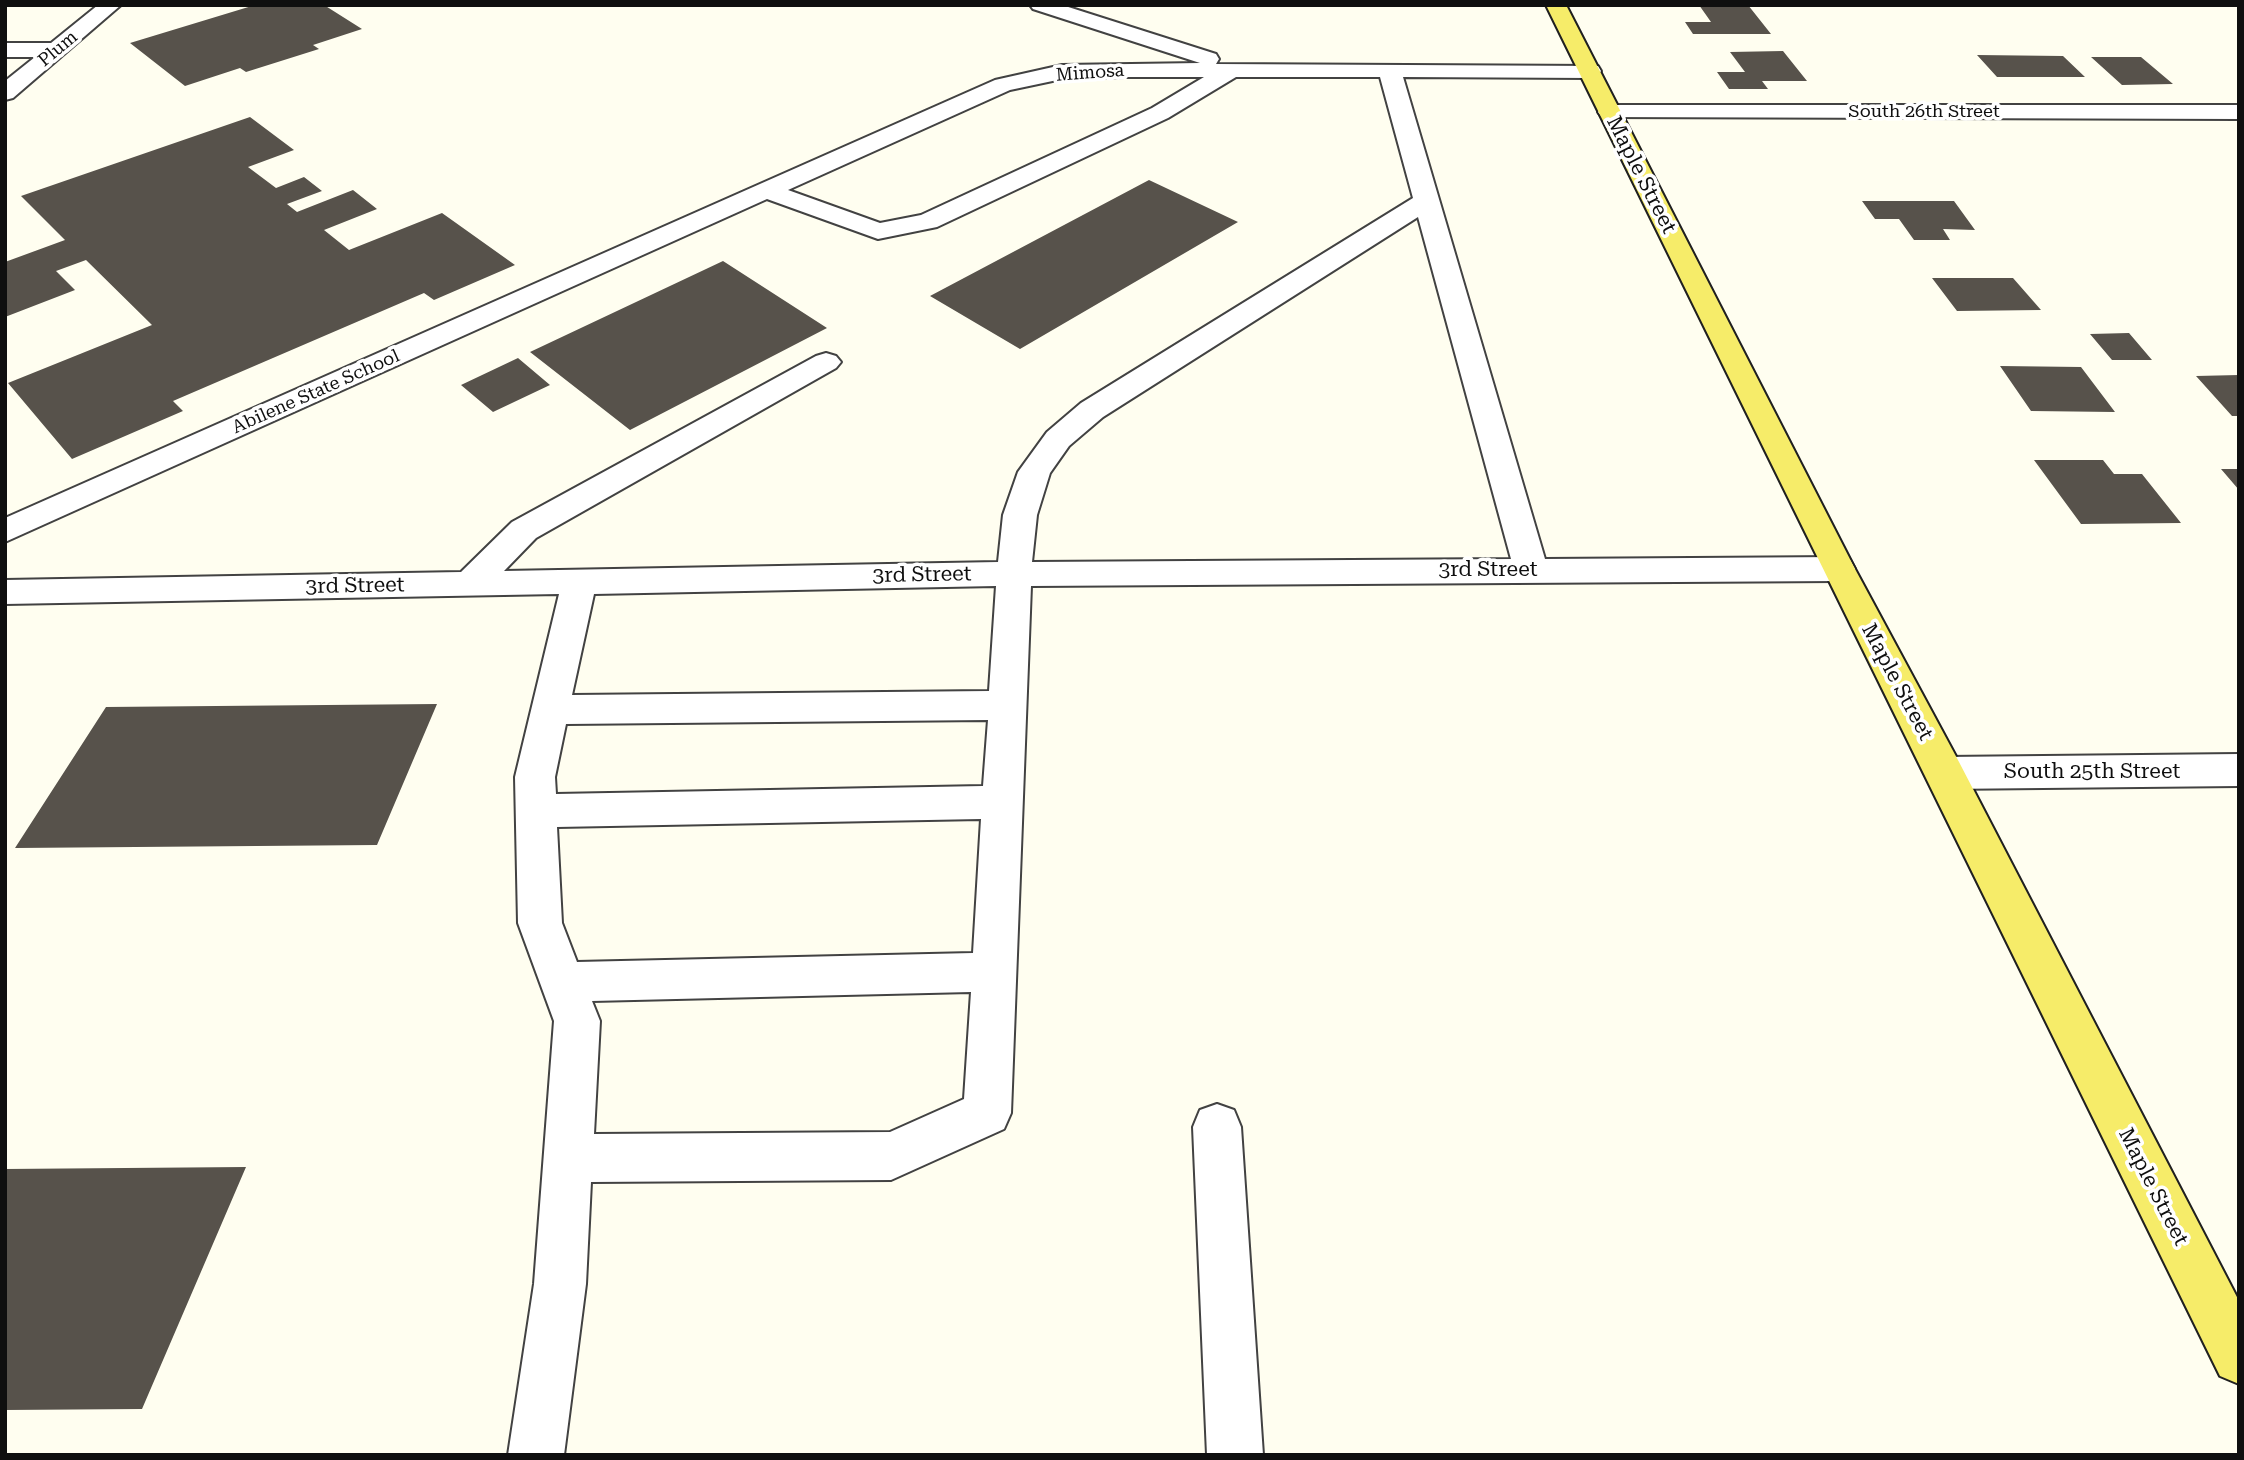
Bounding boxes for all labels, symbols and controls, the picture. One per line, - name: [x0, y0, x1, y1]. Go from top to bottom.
- street label: Plum: [34, 26, 82, 72]
- street label: Mimosa: [1055, 60, 1125, 86]
- street label: South 26th Street: [1848, 101, 2000, 123]
- street label: Maple Street: [1601, 112, 1681, 238]
- street label: Abilene State School: [229, 345, 403, 439]
- street label: 3rd Street: [1438, 557, 1538, 583]
- street label: 3rd Street: [872, 562, 972, 588]
- street label: 3rd Street: [305, 573, 405, 599]
- street label: Maple Street: [1856, 619, 1938, 745]
- street label: South 25th Street: [2004, 759, 2180, 785]
- street label: Maple Street: [2113, 1124, 2193, 1250]

